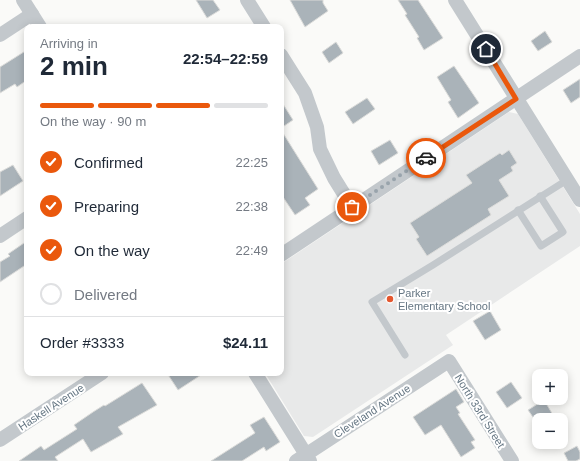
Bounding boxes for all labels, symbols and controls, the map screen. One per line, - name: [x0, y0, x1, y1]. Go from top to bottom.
- pin: [469, 32, 503, 66]
- text: Arriving in: [40, 36, 98, 51]
- icon: home: [475, 38, 497, 60]
- text: 22:54–22:59: [183, 50, 268, 67]
- text: 2 min: [40, 51, 108, 81]
- text: On the way · 90 m: [40, 114, 146, 129]
- courier: [406, 138, 446, 178]
- icon: car: [415, 147, 437, 169]
- icon: check: [40, 151, 62, 173]
- text: Confirmed: [74, 154, 143, 171]
- text: 22:25: [235, 155, 268, 170]
- pin: [335, 190, 369, 224]
- icon: check: [40, 195, 62, 217]
- icon: bag: [341, 196, 363, 218]
- text: Preparing: [74, 198, 139, 215]
- text: 22:38: [235, 199, 268, 214]
- icon: check: [40, 239, 62, 261]
- text: On the way: [74, 242, 150, 259]
- text: 22:49: [235, 243, 268, 258]
- text: Delivered: [74, 286, 137, 303]
- place label: Parker Elementary School: [398, 287, 490, 312]
- marker: Parker Elementary School: [385, 294, 395, 304]
- text: Order #3333: [40, 334, 124, 351]
- text: $24.11: [223, 334, 268, 351]
- map controls: [532, 369, 568, 449]
- button: +: [532, 369, 568, 405]
- street label: North 33rd Street: [453, 372, 507, 450]
- street label: Haskell Avenue: [16, 381, 86, 433]
- street label: Cleveland Avenue: [332, 382, 412, 440]
- button: −: [532, 413, 568, 449]

